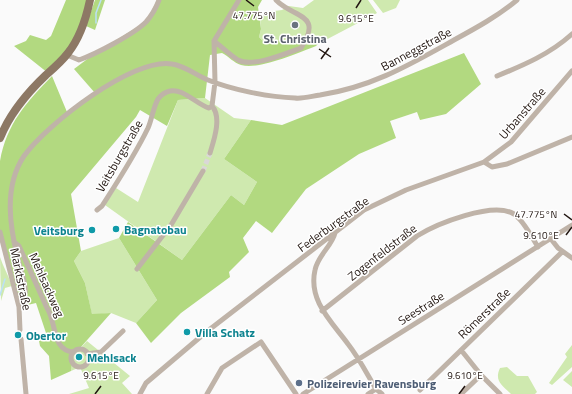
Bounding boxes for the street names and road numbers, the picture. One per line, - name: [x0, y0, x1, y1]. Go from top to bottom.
- street label: Banneggstraße: [377, 22, 455, 76]
- street label: Urbanstraße: [494, 83, 550, 143]
- street label: Veitsburgstraße: [91, 116, 147, 196]
- street label: Federburgstraße: [293, 191, 373, 257]
- street label: Zogenfeldstraße: [343, 219, 421, 285]
- street label: Marktstraße: [5, 246, 37, 312]
- street label: Mehlsackweg: [24, 250, 70, 320]
- street label: Römerstraße: [453, 283, 515, 343]
- street label: Seestraße: [394, 286, 448, 330]

